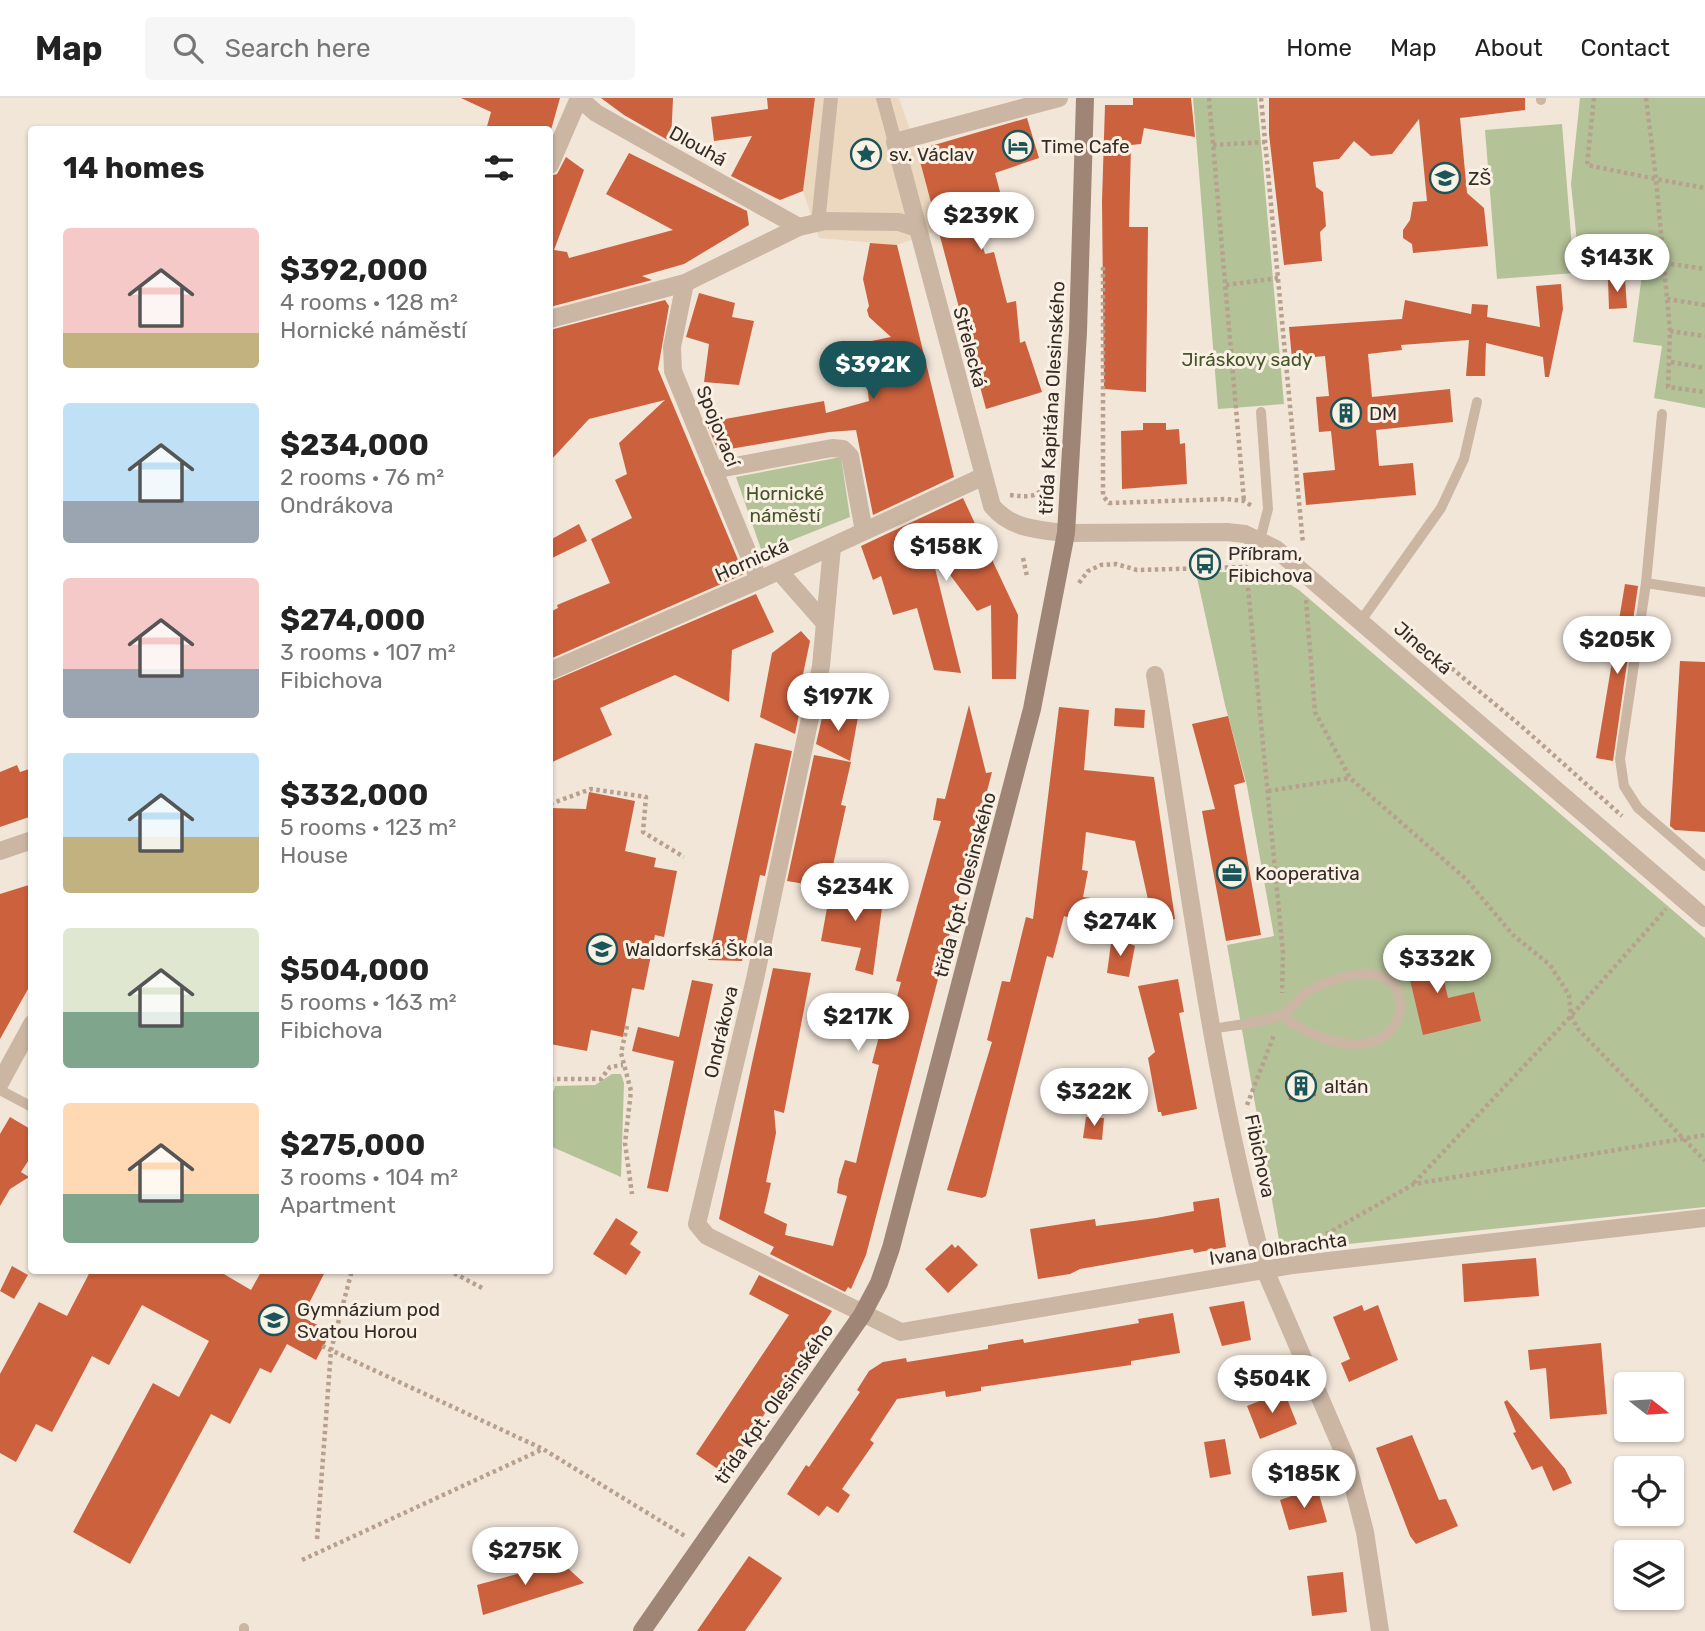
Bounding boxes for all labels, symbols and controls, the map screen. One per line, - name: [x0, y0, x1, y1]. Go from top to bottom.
- search box: [145, 17, 635, 80]
- text: Map: [35, 29, 103, 68]
- icon: search: [169, 29, 207, 67]
- text: Search here: [225, 33, 370, 64]
- text: Home: [1286, 34, 1352, 62]
- text: Map: [1390, 34, 1437, 62]
- text: About: [1475, 34, 1543, 62]
- text: Contact: [1581, 34, 1670, 62]
- street label: Dlouhá: [665, 121, 731, 171]
- hotel icon: Time Cafe: [1001, 129, 1035, 163]
- place label: Time Cafe: [1041, 135, 1130, 158]
- place icon: sv. Václav: [849, 137, 883, 171]
- place label: sv. Václav: [889, 143, 975, 166]
- icon: filters: [480, 149, 518, 187]
- text: 14 homes: [63, 150, 205, 186]
- school or university icon: ZŠ: [1428, 161, 1462, 195]
- place label: ZŠ: [1468, 167, 1491, 190]
- pin: $239K: [932, 192, 1030, 252]
- text: $239K: [943, 201, 1019, 229]
- pin: $143K: [1568, 234, 1666, 294]
- text: $143K: [1581, 243, 1653, 271]
- text: $392,000: [280, 252, 428, 288]
- icon: home: [119, 256, 203, 340]
- street label: třída Kapitána Olesinského: [1034, 281, 1070, 515]
- text: 4 rooms · 128 m²: [280, 288, 458, 316]
- street label: Střelecká: [948, 304, 992, 390]
- text: Hornické náměstí: [280, 316, 467, 344]
- pin: $392K: [824, 342, 922, 401]
- park label: Jiráskovy sady: [1182, 348, 1312, 371]
- text: $392K: [835, 350, 911, 378]
- street label: Spojovací: [691, 382, 745, 471]
- building icon: DM: [1329, 396, 1363, 430]
- place label: DM: [1369, 402, 1397, 425]
- text: $234,000: [280, 427, 429, 463]
- icon: home: [119, 431, 203, 515]
- text: 2 rooms · 76 m²: [280, 463, 444, 491]
- park label: Hornické náměstí: [746, 482, 824, 527]
- text: Ondrákova: [280, 491, 394, 519]
- pin: $158K: [897, 524, 995, 583]
- text: $158K: [910, 532, 982, 560]
- street label: Hornická: [712, 534, 792, 586]
- place label: Příbram, Fibichova: [1228, 542, 1313, 587]
- bus stop icon: Příbram, Fibichova: [1188, 547, 1222, 581]
- text: $274,000: [280, 602, 425, 638]
- icon: home: [119, 606, 203, 690]
- pin: $205K: [1568, 616, 1666, 676]
- street label: Jinecká: [1389, 617, 1457, 679]
- text: $205K: [1579, 625, 1655, 653]
- text: 3 rooms · 107 m²: [280, 638, 456, 666]
- text: Fibichova: [280, 666, 383, 694]
- pin: $197K: [789, 674, 887, 733]
- text: $197K: [803, 682, 873, 710]
- text: $332,000: [280, 777, 428, 813]
- icon: home: [119, 781, 203, 865]
- street label: třída Kpt. Olesinského: [929, 790, 1001, 980]
- text: 5 rooms · 123 m²: [280, 813, 456, 841]
- text: House: [280, 841, 348, 869]
- office icon: Kooperativa: [1215, 856, 1249, 890]
- place label: Kooperativa: [1255, 862, 1360, 885]
- pin: $234K: [806, 864, 904, 923]
- text: $234K: [817, 872, 893, 900]
- pin: $274K: [1071, 898, 1169, 958]
- text: $274K: [1083, 907, 1157, 935]
- school or university icon: Waldorfská Škola: [585, 932, 619, 966]
- pin: $332K: [1388, 936, 1486, 995]
- place label: Waldorfská Škola: [625, 938, 773, 961]
- text: $332K: [1399, 944, 1475, 972]
- text: $504,000: [280, 952, 429, 988]
- icon: home: [119, 956, 203, 1040]
- street label: Ondrákova: [699, 984, 743, 1080]
- text: 5 rooms · 163 m²: [280, 988, 457, 1016]
- pin: $217K: [809, 993, 907, 1053]
- text: $217K: [823, 1002, 893, 1030]
- text: Fibichova: [280, 1016, 383, 1044]
- pin: $322K: [1045, 1068, 1143, 1128]
- building icon: altán: [1284, 1069, 1318, 1103]
- place label: altán: [1324, 1075, 1369, 1098]
- text: $322K: [1056, 1077, 1132, 1105]
- street label: Fibichova: [1240, 1112, 1280, 1200]
- text: $275,000: [280, 1127, 425, 1163]
- icon: home: [119, 1131, 203, 1215]
- text: 3 rooms · 104 m²: [280, 1163, 458, 1191]
- text: Apartment: [280, 1191, 396, 1219]
- street label: Ivana Olbrachta: [1208, 1228, 1348, 1270]
- place label: Gymnázium pod Svatou Horou: [297, 1298, 440, 1343]
- school or university icon: Gymnázium pod Svatou Horou: [257, 1303, 291, 1337]
- street label: třída Kpt. Olesinského: [710, 1319, 838, 1489]
- pin: $504K: [1223, 1356, 1321, 1415]
- text: $504K: [1234, 1364, 1310, 1392]
- north arrow: [1614, 1372, 1684, 1442]
- map controls: [1614, 1372, 1684, 1610]
- pin: $185K: [1255, 1450, 1353, 1510]
- button: locate: [1614, 1456, 1684, 1526]
- text: $185K: [1268, 1459, 1340, 1487]
- pin: $275K: [476, 1528, 574, 1587]
- text: $275K: [488, 1536, 562, 1564]
- button: layers: [1614, 1540, 1684, 1610]

